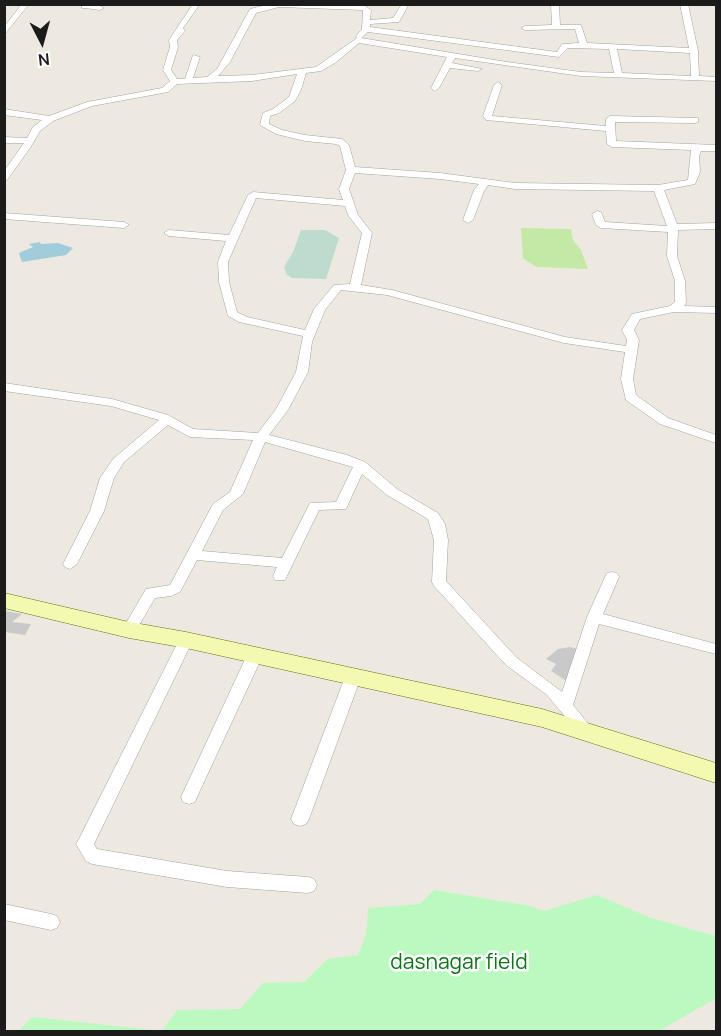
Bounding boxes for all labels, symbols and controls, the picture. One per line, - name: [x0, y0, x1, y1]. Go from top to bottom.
- north arrow: [12, 12, 72, 72]
- text: N: [37, 48, 51, 71]
- park label: dasnagar field: [390, 950, 528, 976]

